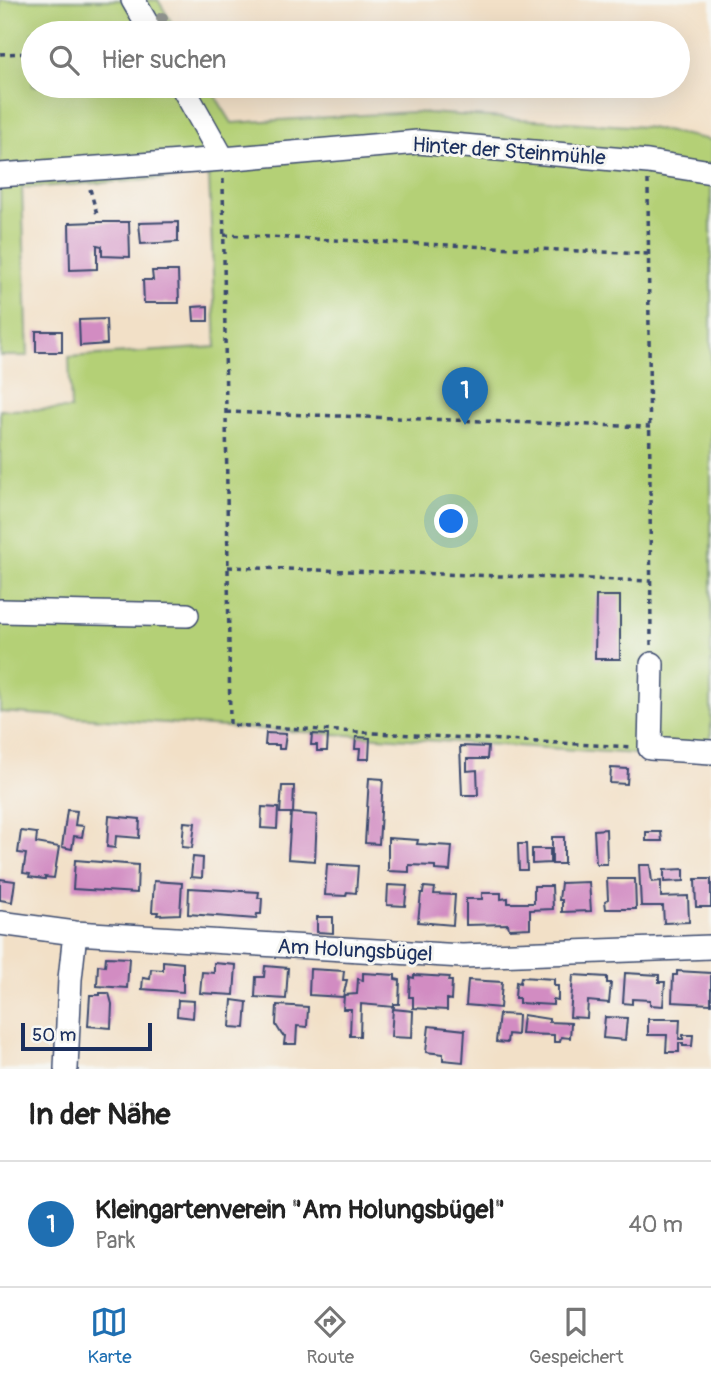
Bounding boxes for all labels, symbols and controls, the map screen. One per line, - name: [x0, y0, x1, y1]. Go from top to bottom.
- search box: [21, 21, 690, 98]
- icon: search: [45, 41, 83, 79]
- text: Hier suchen: [101, 44, 226, 76]
- street label: Hinter der Steinmühle: [412, 131, 607, 172]
- pin: 1: [442, 367, 488, 425]
- your location: [434, 504, 468, 538]
- street label: Am Holungsbügel: [277, 933, 433, 968]
- scale bar: [21, 1020, 152, 1052]
- text: 50 m: [32, 1023, 76, 1047]
- text: In der Nähe: [28, 1096, 170, 1133]
- text: Kleingartenverein "Am Holungsbügel": [95, 1194, 505, 1226]
- text: 1: [47, 1210, 56, 1239]
- text: 40 m: [629, 1210, 683, 1239]
- text: Park: [95, 1226, 135, 1255]
- tab: Karte: [87, 1303, 132, 1369]
- tab: Route: [306, 1303, 354, 1369]
- tab: Gespeichert: [529, 1303, 624, 1369]

